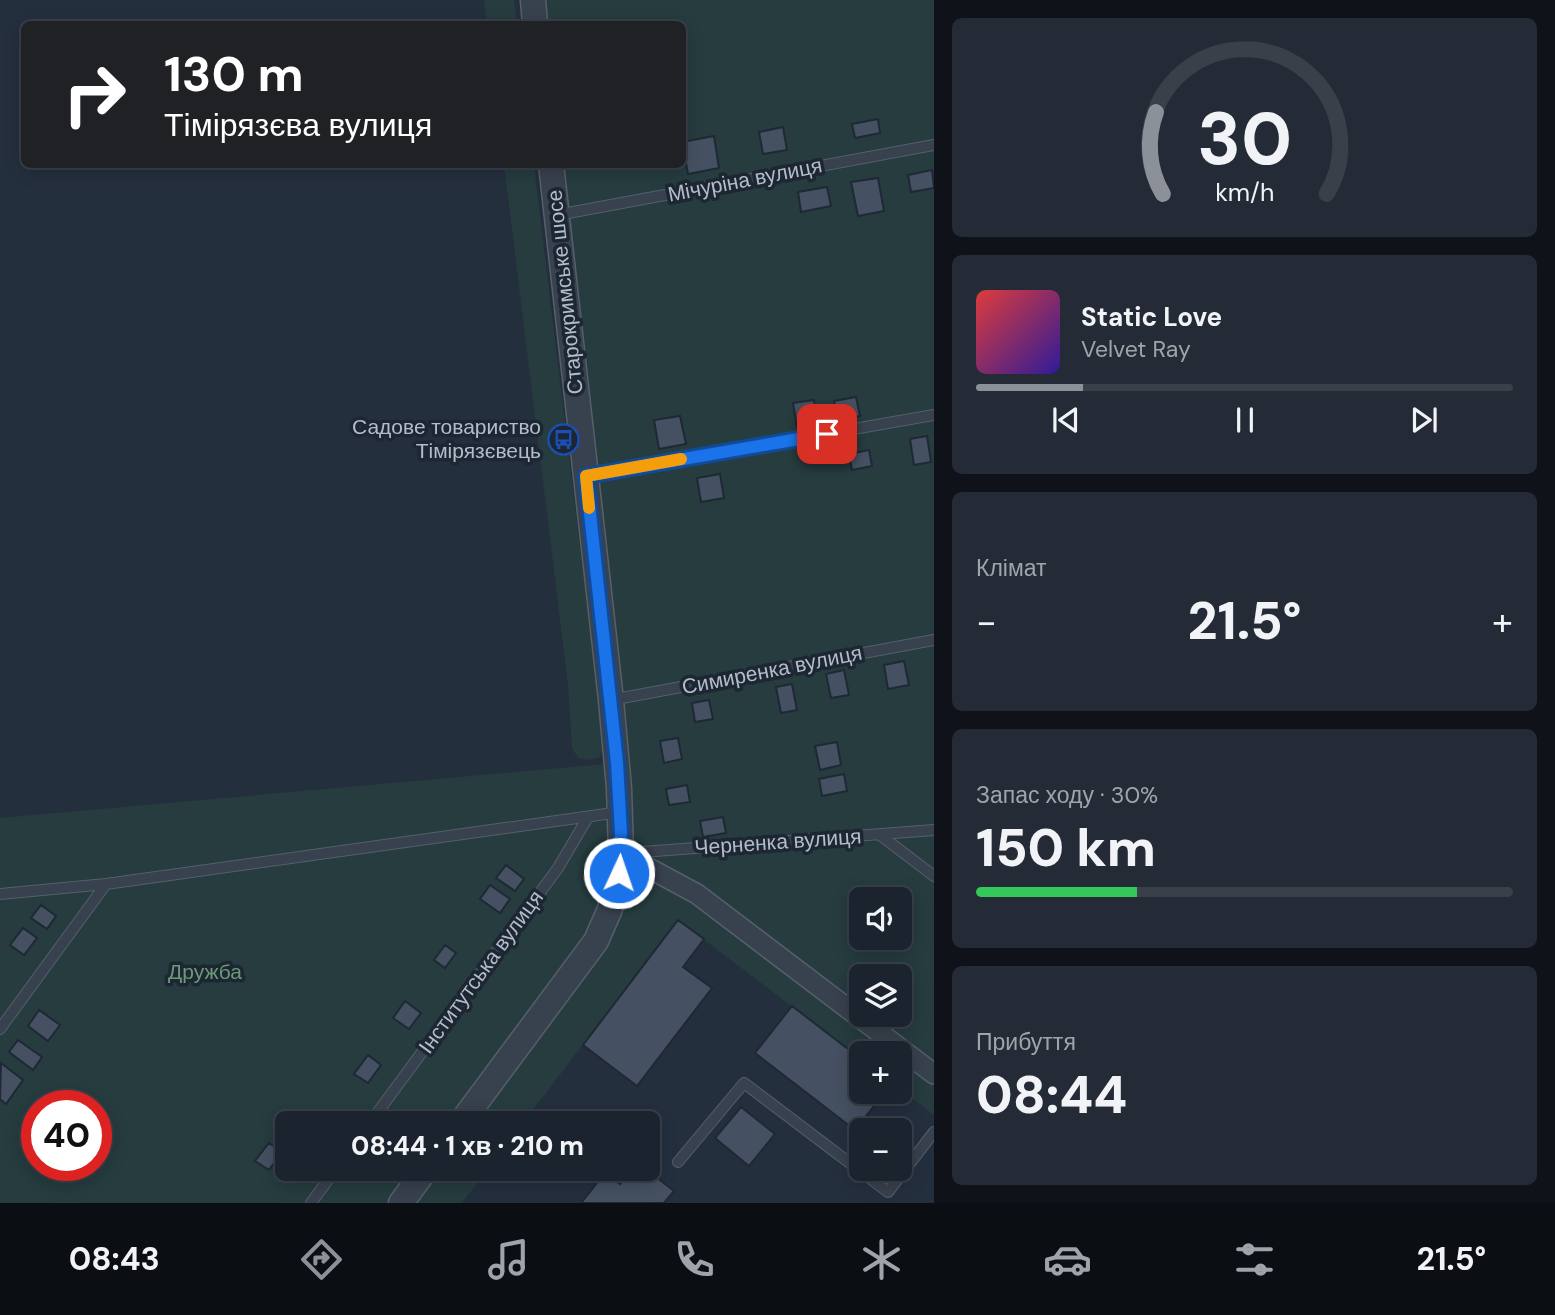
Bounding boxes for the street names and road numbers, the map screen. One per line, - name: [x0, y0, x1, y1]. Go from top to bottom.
- street label: Мічуріна вулиця: [665, 151, 825, 209]
- street label: Старокримське шосе: [540, 188, 590, 396]
- street label: Симиренка вулиця: [679, 639, 865, 701]
- street label: Черненка вулиця: [694, 822, 862, 862]
- street label: Інститутська вулиця: [412, 885, 550, 1059]

